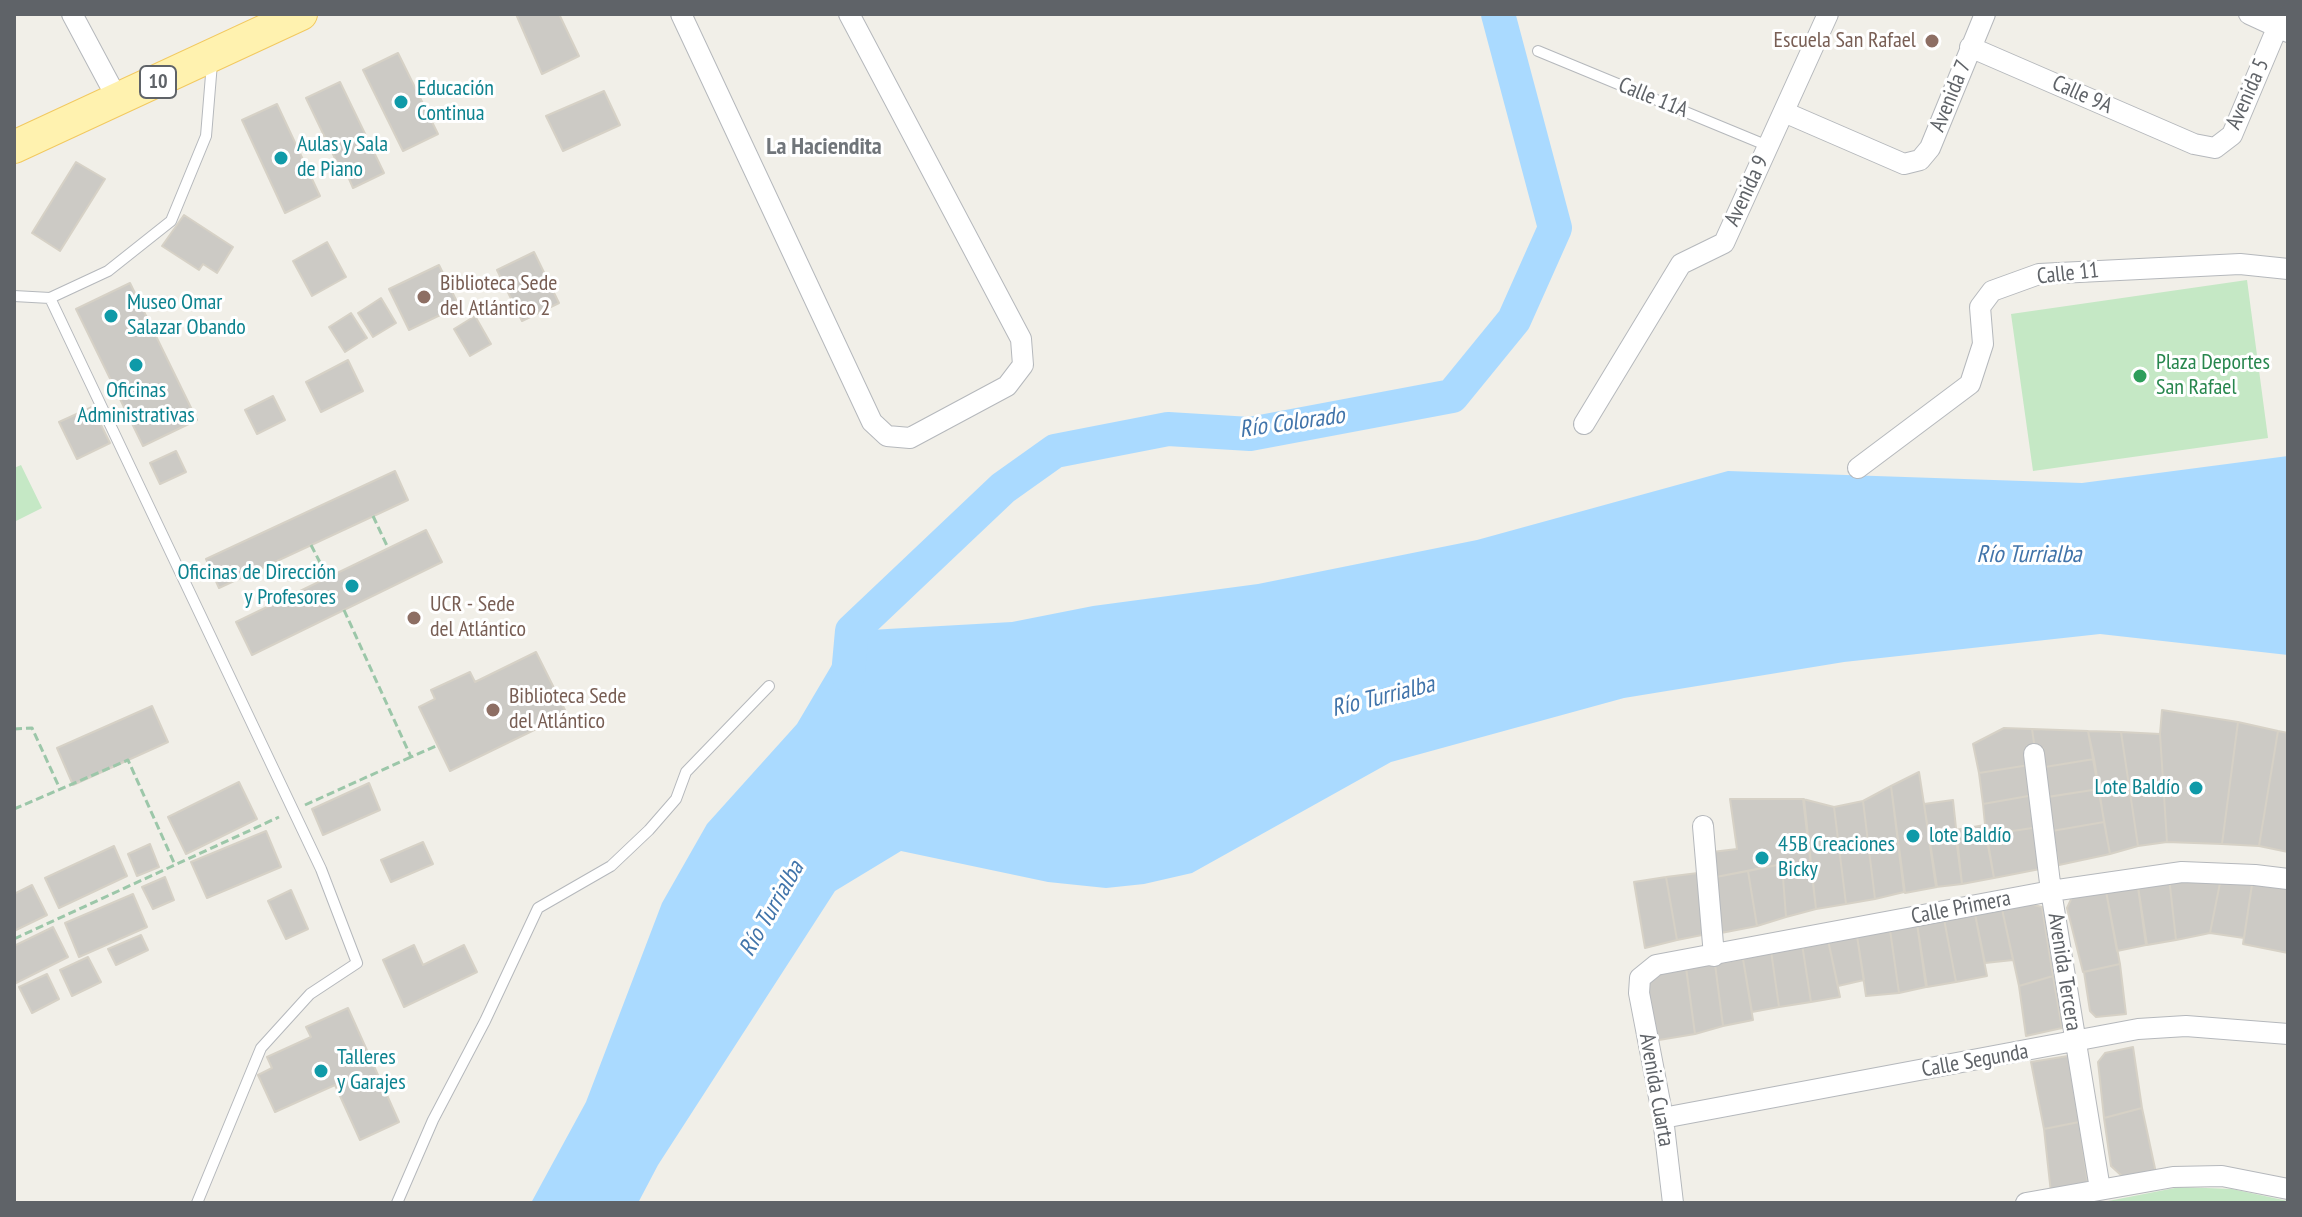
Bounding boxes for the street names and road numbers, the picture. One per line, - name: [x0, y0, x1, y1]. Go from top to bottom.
- street label: Avenida 5: [2221, 55, 2275, 133]
- street label: Avenida 7: [1925, 56, 1977, 136]
- road number: 10: [140, 66, 176, 98]
- street label: Calle 9A: [2048, 70, 2116, 120]
- street label: Calle 11A: [1614, 72, 1692, 124]
- street label: Avenida 9: [1719, 152, 1775, 230]
- street label: Calle 11: [2036, 258, 2100, 290]
- street label: Calle Primera: [1909, 885, 2013, 931]
- street label: Avenida Tercera: [2042, 911, 2086, 1033]
- street label: Avenida Cuarta: [1633, 1031, 1679, 1149]
- street label: Calle Segunda: [1920, 1039, 2030, 1083]

